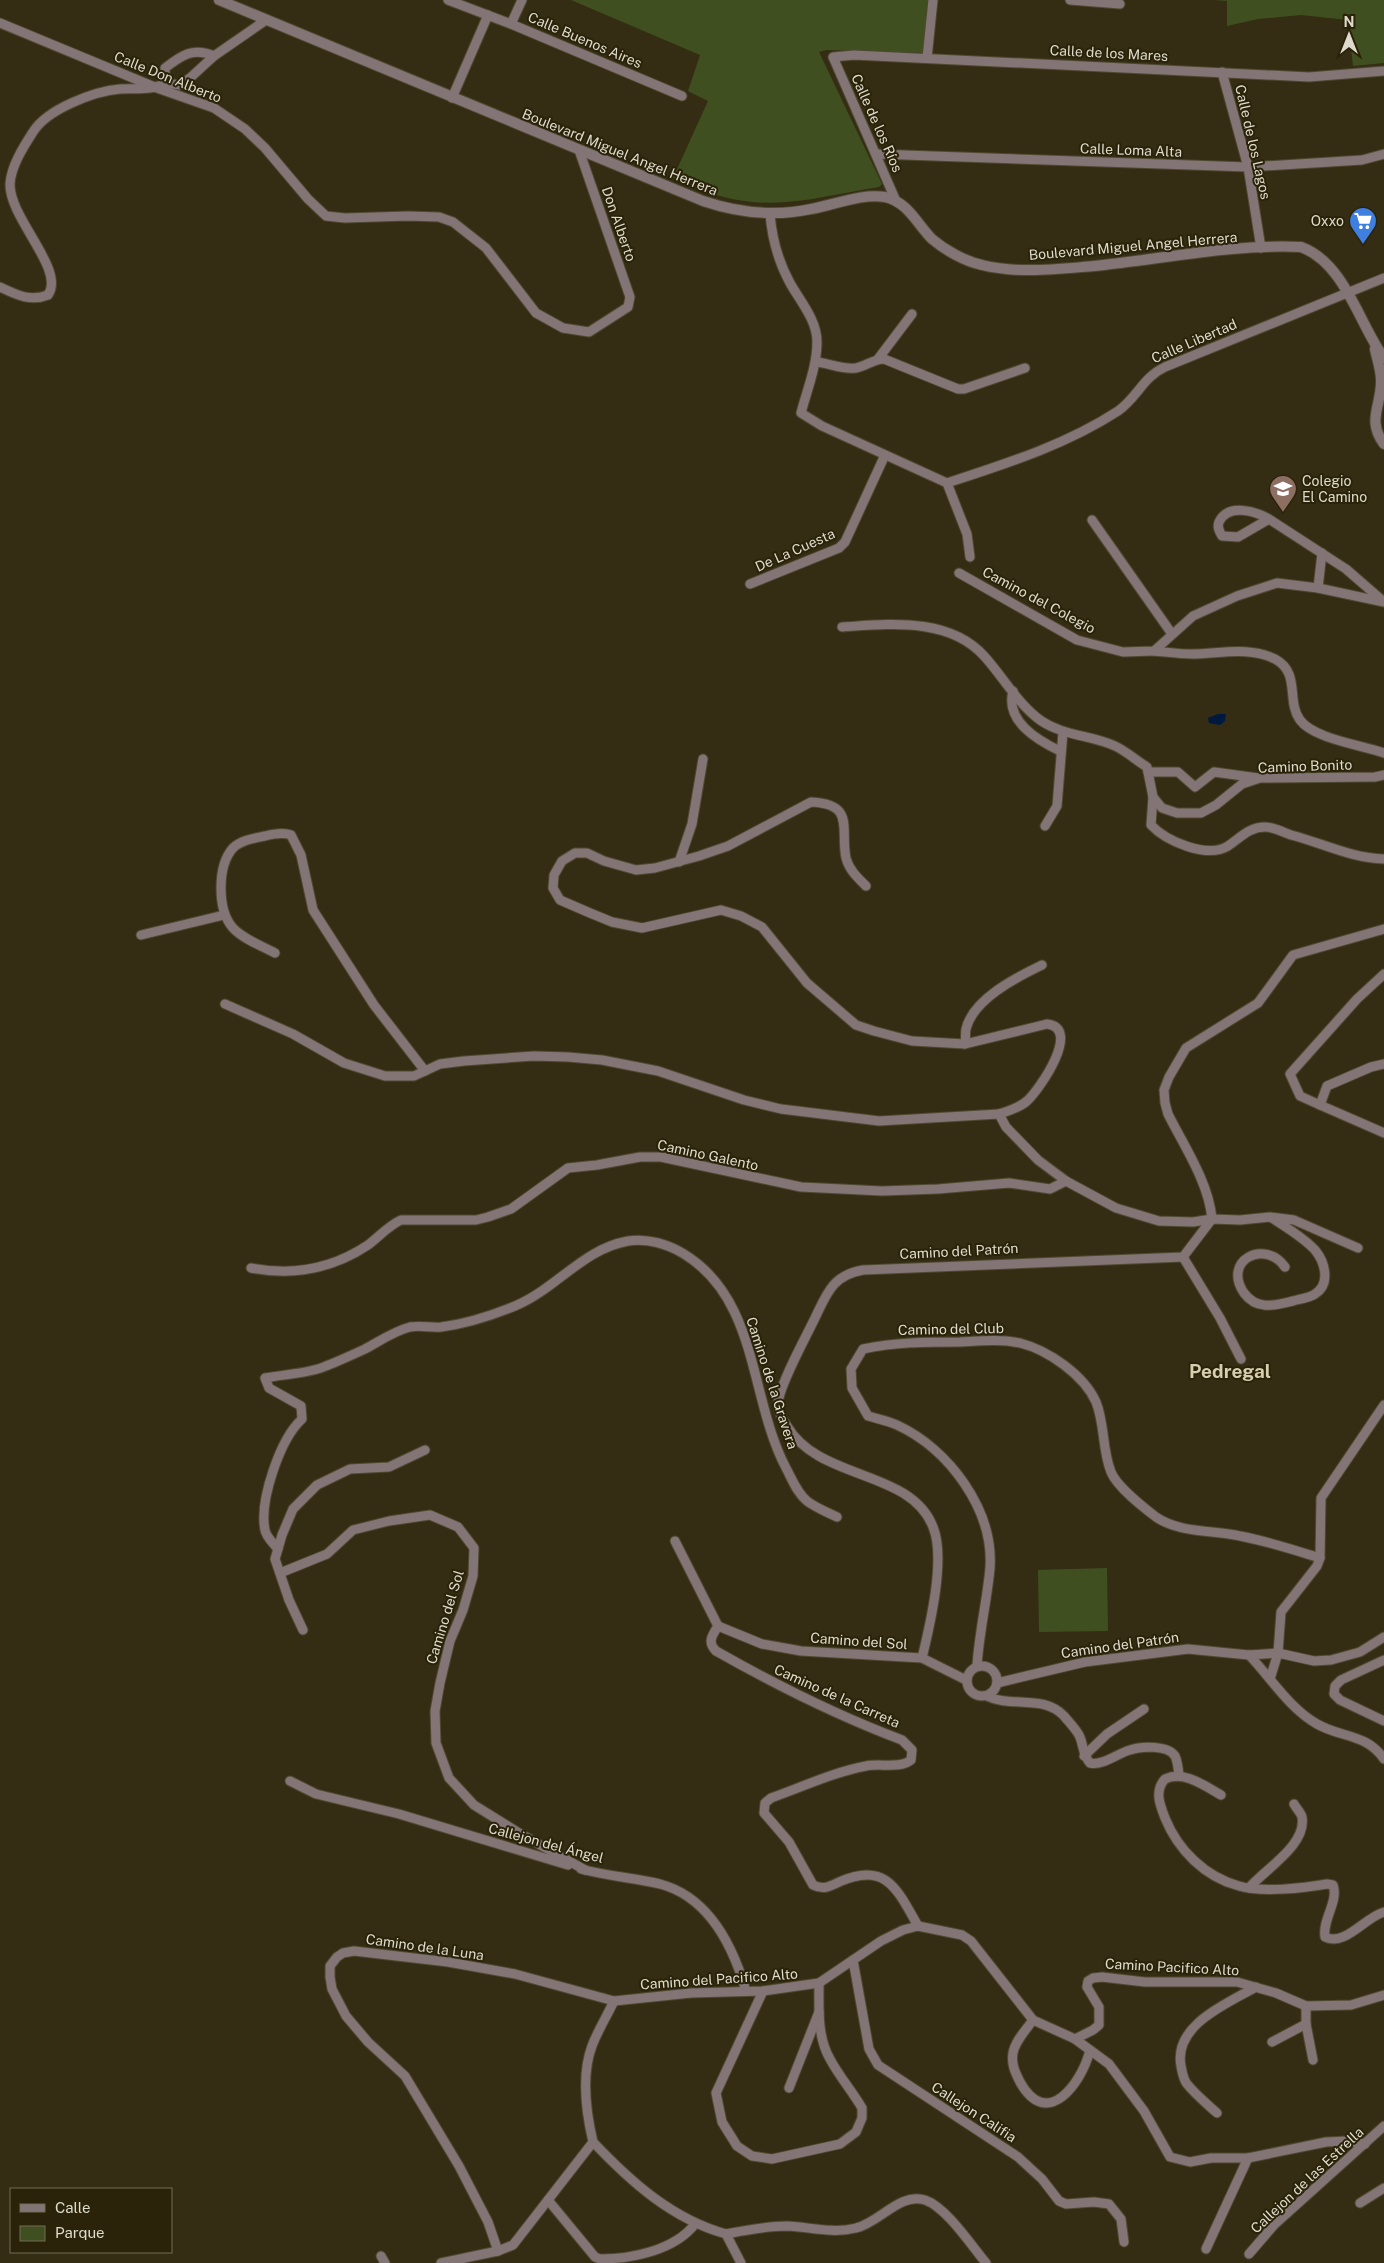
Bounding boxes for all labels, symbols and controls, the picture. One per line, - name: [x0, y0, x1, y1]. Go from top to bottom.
- street label: Calle Buenos Aires: [526, 9, 644, 71]
- north arrow: [1324, 10, 1374, 60]
- text: N: [1344, 14, 1354, 30]
- street label: Calle de los Mares: [1049, 42, 1169, 64]
- street label: Calle Don Alberto: [112, 48, 224, 106]
- street label: Calle de los Ríos: [848, 71, 906, 175]
- street label: Calle de los Lagos: [1232, 83, 1274, 201]
- street label: Boulevard Miguel Angel Herrera: [520, 105, 720, 199]
- street label: Calle Loma Alta: [1080, 140, 1182, 160]
- street label: Don Alberto: [599, 185, 639, 264]
- supermarket icon: Oxxo: [1348, 206, 1378, 245]
- place label: Oxxo: [1311, 213, 1344, 229]
- street label: Boulevard Miguel Angel Herrera: [1028, 229, 1238, 263]
- street label: Calle Libertad: [1149, 316, 1239, 366]
- place label: Colegio El Camino: [1302, 473, 1367, 505]
- school or university icon: Colegio El Camino: [1268, 474, 1298, 513]
- street label: De La Cuesta: [753, 525, 837, 575]
- street label: Camino del Colegio: [980, 563, 1098, 637]
- street label: Camino Bonito: [1258, 756, 1352, 776]
- street label: Camino Galento: [656, 1136, 760, 1174]
- street label: Camino del Patrón: [899, 1240, 1019, 1262]
- street label: Camino de la Gravera: [743, 1315, 801, 1451]
- street label: Camino del Club: [898, 1320, 1004, 1338]
- district label: Pedregal: [1189, 1360, 1271, 1382]
- street label: Camino del Sol: [423, 1568, 467, 1666]
- street label: Camino del Patrón: [1060, 1629, 1180, 1661]
- street label: Camino del Sol: [810, 1630, 908, 1652]
- street label: Camino de la Carreta: [772, 1661, 902, 1731]
- street label: Callejon del Ángel: [487, 1819, 606, 1866]
- street label: Camino de la Luna: [365, 1931, 485, 1963]
- street label: Camino Pacifico Alto: [1104, 1955, 1240, 1979]
- street label: Camino del Pacifico Alto: [640, 1965, 799, 1992]
- street label: Callejon Califia: [929, 2079, 1019, 2145]
- street label: Callejon de las Estrella: [1247, 2124, 1367, 2236]
- legend: [10, 2188, 172, 2253]
- text: Calle: [55, 2199, 91, 2216]
- text: Parque: [55, 2224, 105, 2241]

